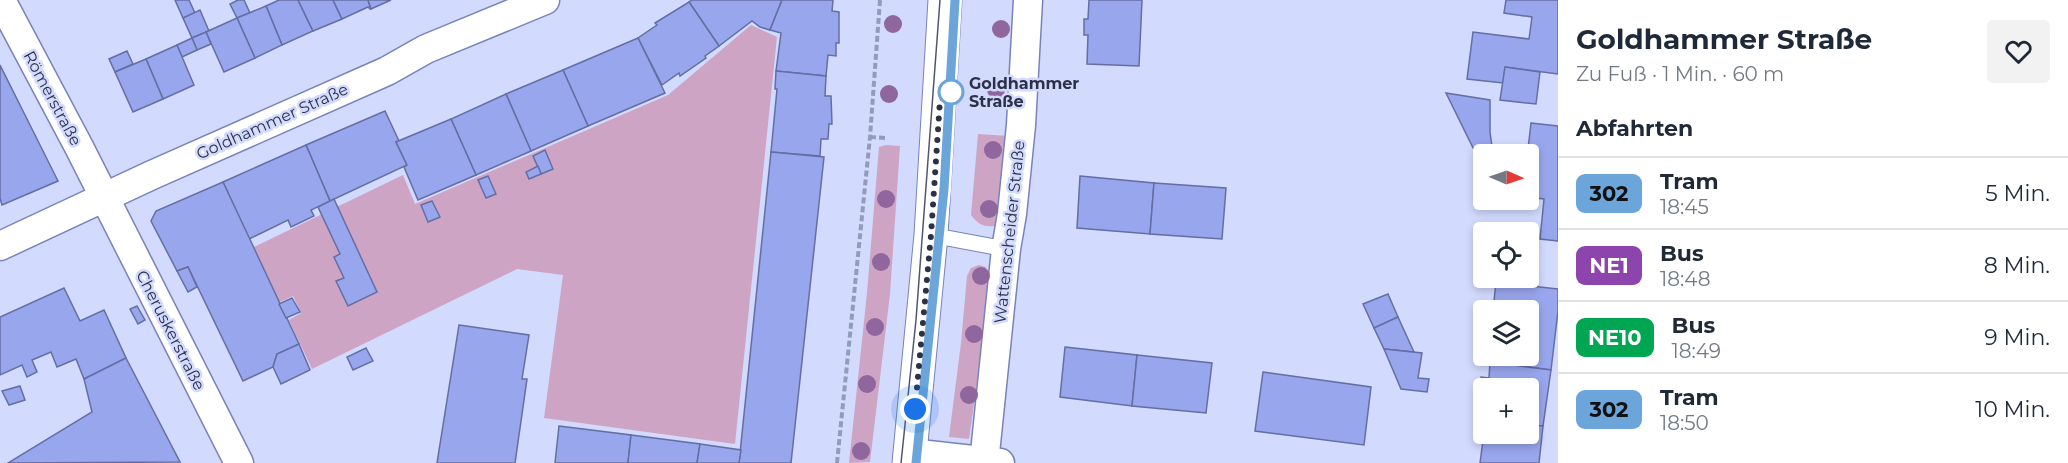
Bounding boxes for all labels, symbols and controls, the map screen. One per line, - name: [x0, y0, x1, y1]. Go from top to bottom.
- button: heart: [1987, 20, 2050, 83]
- text: Goldhammer Straße: [1576, 22, 1872, 56]
- street label: Römerstraße: [20, 48, 85, 149]
- text: Zu Fuß · 1 Min. · 60 m: [1576, 62, 1784, 86]
- place label: Goldhammer Straße: [969, 74, 1079, 111]
- street label: Goldhammer Straße: [193, 79, 351, 163]
- marker: Goldhammer Straße: [938, 79, 964, 105]
- text: Abfahrten: [1576, 115, 1693, 142]
- street label: Wattenscheider Straße: [990, 140, 1029, 324]
- north arrow: [1473, 144, 1539, 210]
- map controls: [1473, 144, 1539, 444]
- text: Tram: [1660, 168, 1719, 195]
- text: 5 Min.: [1985, 180, 2050, 207]
- text: 302: [1590, 181, 1629, 206]
- text: 18:45: [1660, 195, 1709, 219]
- button: locate: [1473, 222, 1539, 288]
- text: Bus: [1660, 240, 1704, 267]
- text: 8 Min.: [1984, 252, 2050, 279]
- text: NE1: [1589, 253, 1629, 278]
- street label: Cheruskerstraße: [132, 267, 209, 393]
- text: 18:48: [1660, 267, 1710, 291]
- button: layers: [1473, 300, 1539, 366]
- text: Bus: [1672, 312, 1715, 339]
- text: 9 Min.: [1984, 324, 2050, 351]
- text: NE10: [1588, 325, 1642, 350]
- text: 18:49: [1672, 339, 1721, 363]
- button: +: [1473, 378, 1539, 444]
- text: Tram: [1660, 384, 1719, 411]
- your location: [900, 394, 930, 424]
- text: 10 Min.: [1975, 396, 2050, 423]
- text: 302: [1590, 397, 1629, 422]
- text: 18:50: [1660, 411, 1709, 435]

